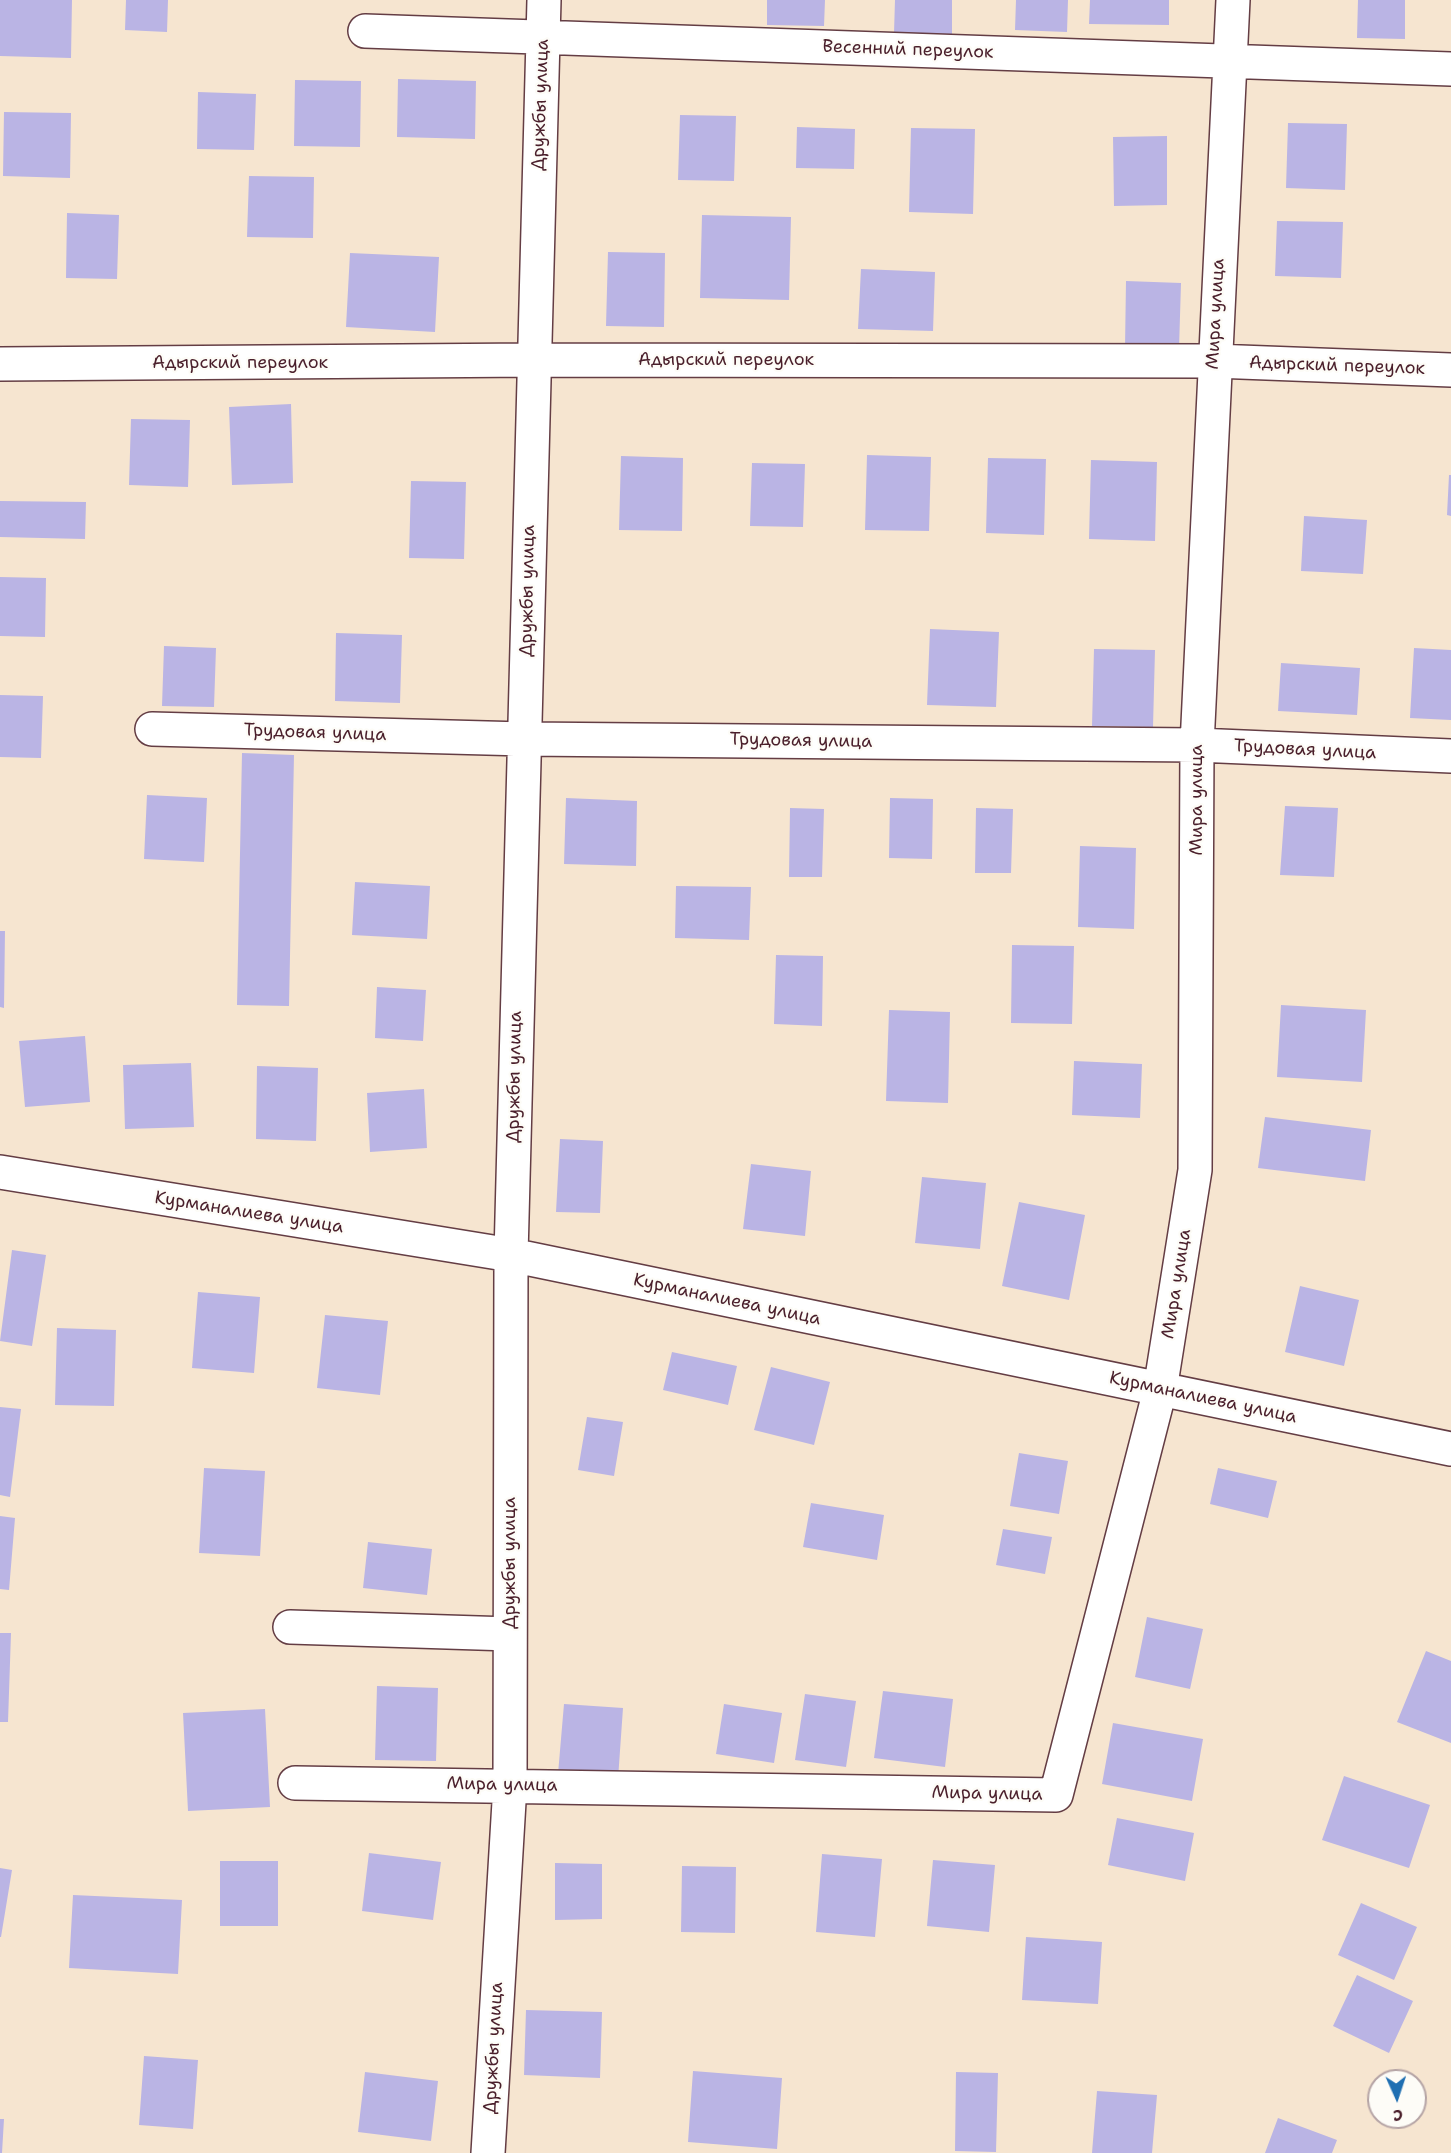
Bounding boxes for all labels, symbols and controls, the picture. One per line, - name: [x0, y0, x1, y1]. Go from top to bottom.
- street label: Весенний переулок: [822, 36, 994, 64]
- street label: Дружбы улица: [528, 39, 554, 171]
- street label: Мира улица: [1202, 258, 1230, 370]
- street label: Адырский переулок: [638, 349, 814, 371]
- street label: Адырский переулок: [152, 352, 328, 374]
- street label: Адырский переулок: [1249, 352, 1425, 380]
- street label: Дружбы улица: [516, 525, 540, 657]
- street label: Трудовая улица: [243, 720, 387, 746]
- street label: Трудовая улица: [729, 729, 873, 753]
- street label: Трудовая улица: [1233, 735, 1377, 765]
- street label: Мира улица: [1186, 745, 1208, 855]
- street label: Дружбы улица: [503, 1011, 527, 1143]
- street label: Курманалиева улица: [153, 1187, 345, 1239]
- street label: Мира улица: [1158, 1228, 1196, 1340]
- street label: Курманалиева улица: [631, 1270, 823, 1330]
- street label: Курманалиева улица: [1107, 1368, 1299, 1428]
- street label: Дружбы улица: [499, 1497, 521, 1629]
- street label: Мира улица: [446, 1773, 558, 1797]
- street label: Мира улица: [931, 1782, 1043, 1806]
- street label: Дружбы улица: [480, 1982, 508, 2114]
- north arrow: [1367, 2069, 1427, 2129]
- text: С: [1392, 2105, 1403, 2126]

